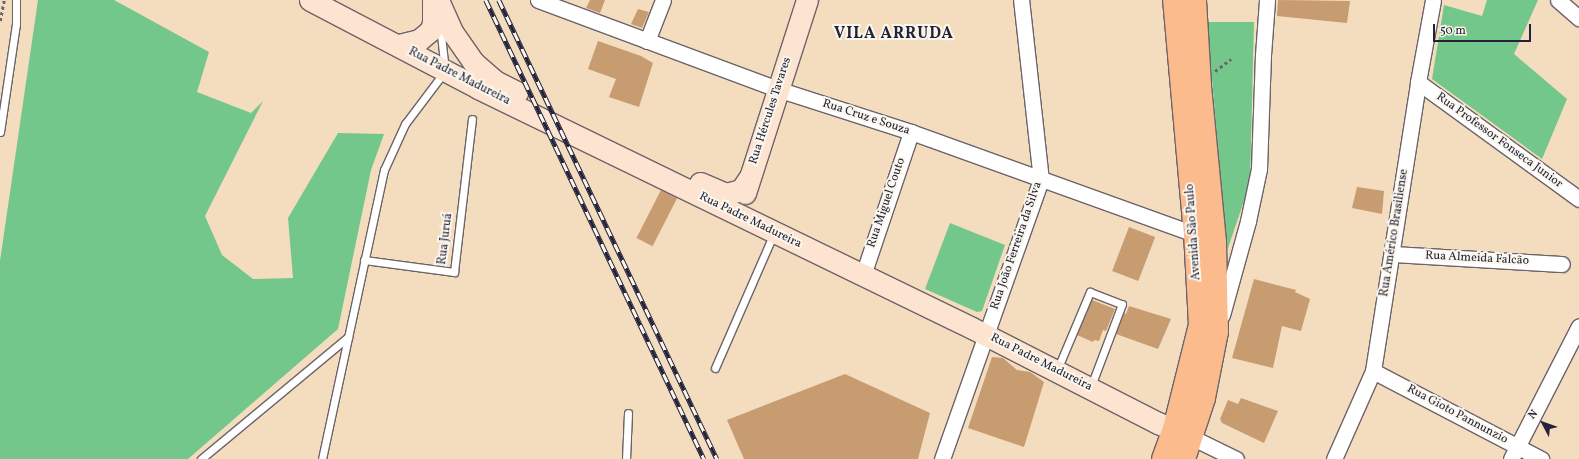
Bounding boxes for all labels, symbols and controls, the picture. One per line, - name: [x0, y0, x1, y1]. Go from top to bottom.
- scale bar: [1435, 16, 1533, 42]
- text: 50 m: [1440, 23, 1466, 39]
- district label: VILA ARRUDA: [834, 24, 954, 44]
- street label: Rua Padre Madureira: [406, 45, 512, 109]
- street label: Rua Hércules Tavares: [747, 55, 795, 167]
- street label: Rua Professor Fonseca Junior: [1433, 90, 1565, 192]
- street label: Rua Cruz e Souza: [820, 97, 912, 139]
- street label: Rua Miguel Couto: [865, 156, 909, 250]
- street label: Rua Américo Brasiliense: [1378, 168, 1412, 298]
- street label: Rua João Ferreira da Silva: [988, 180, 1046, 312]
- street label: Avenida São Paulo: [1183, 183, 1205, 281]
- street label: Rua Padre Madureira: [696, 190, 804, 252]
- street label: Rua Juruá: [436, 212, 456, 266]
- street label: Rua Almeida Falcão: [1425, 249, 1529, 269]
- street label: Rua Padre Madureira: [988, 331, 1094, 395]
- street label: Rua Gioto Pannunzio: [1404, 382, 1510, 448]
- north arrow: [1523, 403, 1563, 443]
- text: N: [1525, 407, 1542, 423]

